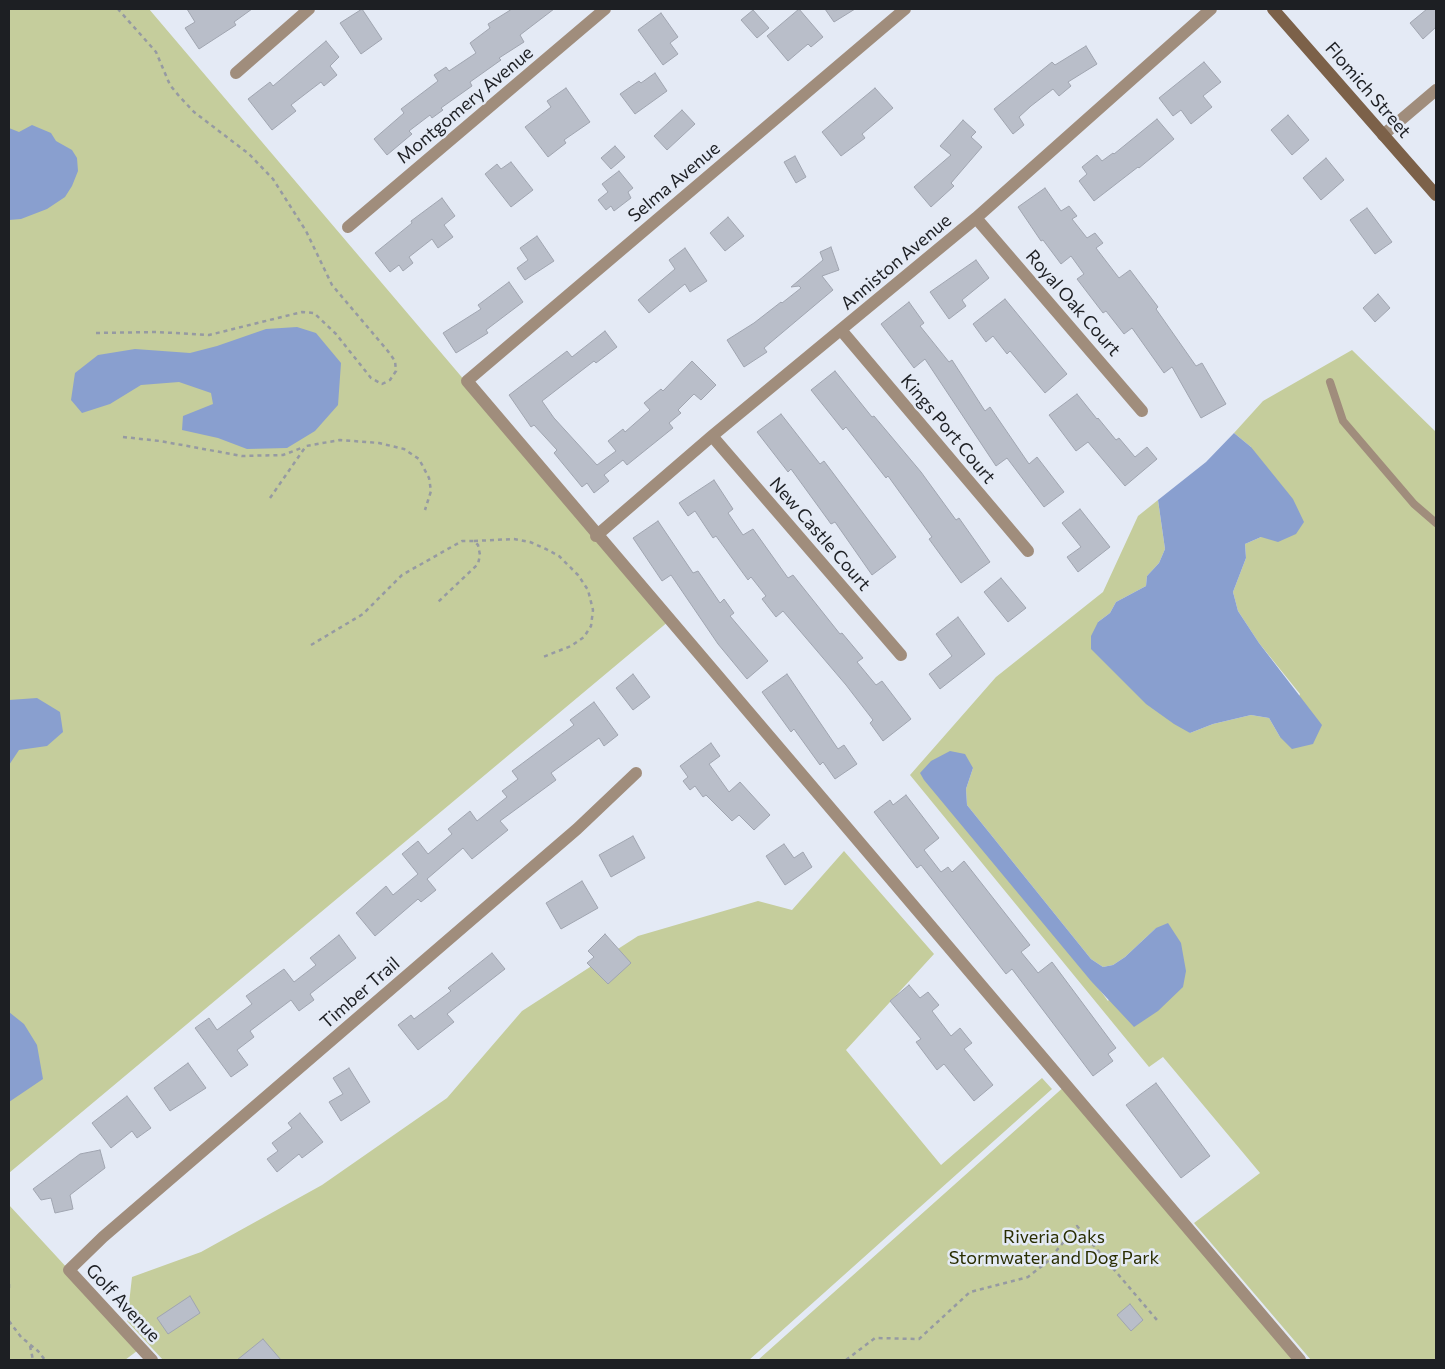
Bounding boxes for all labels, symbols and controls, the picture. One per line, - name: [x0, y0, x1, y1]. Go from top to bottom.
- street label: Flomich Street: [1321, 38, 1415, 142]
- street label: Montgomery Avenue: [393, 42, 537, 168]
- street label: Selma Avenue: [624, 137, 724, 227]
- street label: Anniston Avenue: [836, 210, 956, 314]
- street label: Royal Oak Court: [1021, 246, 1125, 360]
- street label: Kings Port Court: [896, 370, 1000, 488]
- street label: New Castle Court: [765, 473, 875, 595]
- street label: Timber Trail: [316, 953, 404, 1033]
- park label: Riveria Oaks Stormwater and Dog Park: [949, 1226, 1159, 1268]
- street label: Golf Avenue: [81, 1259, 165, 1347]

